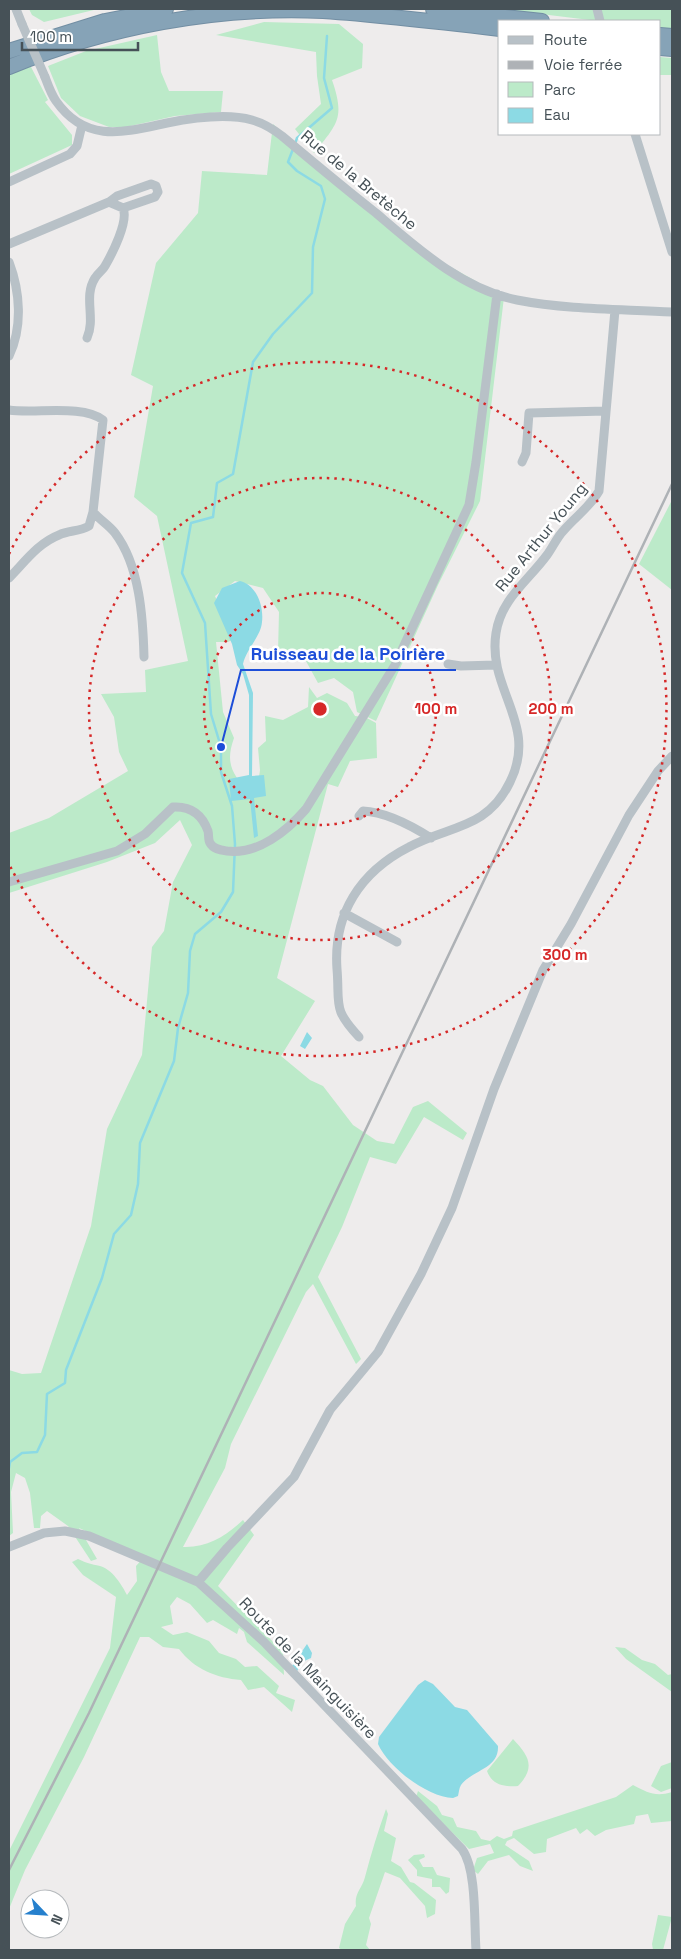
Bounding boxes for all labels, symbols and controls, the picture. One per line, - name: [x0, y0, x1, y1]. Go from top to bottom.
- scale bar: [22, 20, 139, 52]
- legend: [498, 20, 661, 135]
- text: 100 m: [30, 27, 72, 46]
- text: Route: [544, 30, 588, 49]
- text: Voie ferrée: [544, 55, 622, 74]
- text: Parc: [544, 80, 576, 99]
- text: Eau: [544, 105, 570, 124]
- street label: Rue de la Bretèche: [297, 125, 421, 235]
- street label: Rue Arthur Young: [491, 478, 591, 596]
- callout: Ruisseau de la Poirière: [241, 637, 456, 670]
- text: Ruisseau de la Poirière: [251, 642, 445, 665]
- text: 100 m: [415, 699, 457, 718]
- text: 200 m: [529, 699, 573, 718]
- centre of rings: [311, 700, 329, 718]
- text: 300 m: [542, 945, 588, 964]
- street label: Route de la Mainguisière: [235, 1593, 381, 1743]
- north arrow: [20, 1889, 70, 1939]
- text: N: [47, 1911, 67, 1928]

